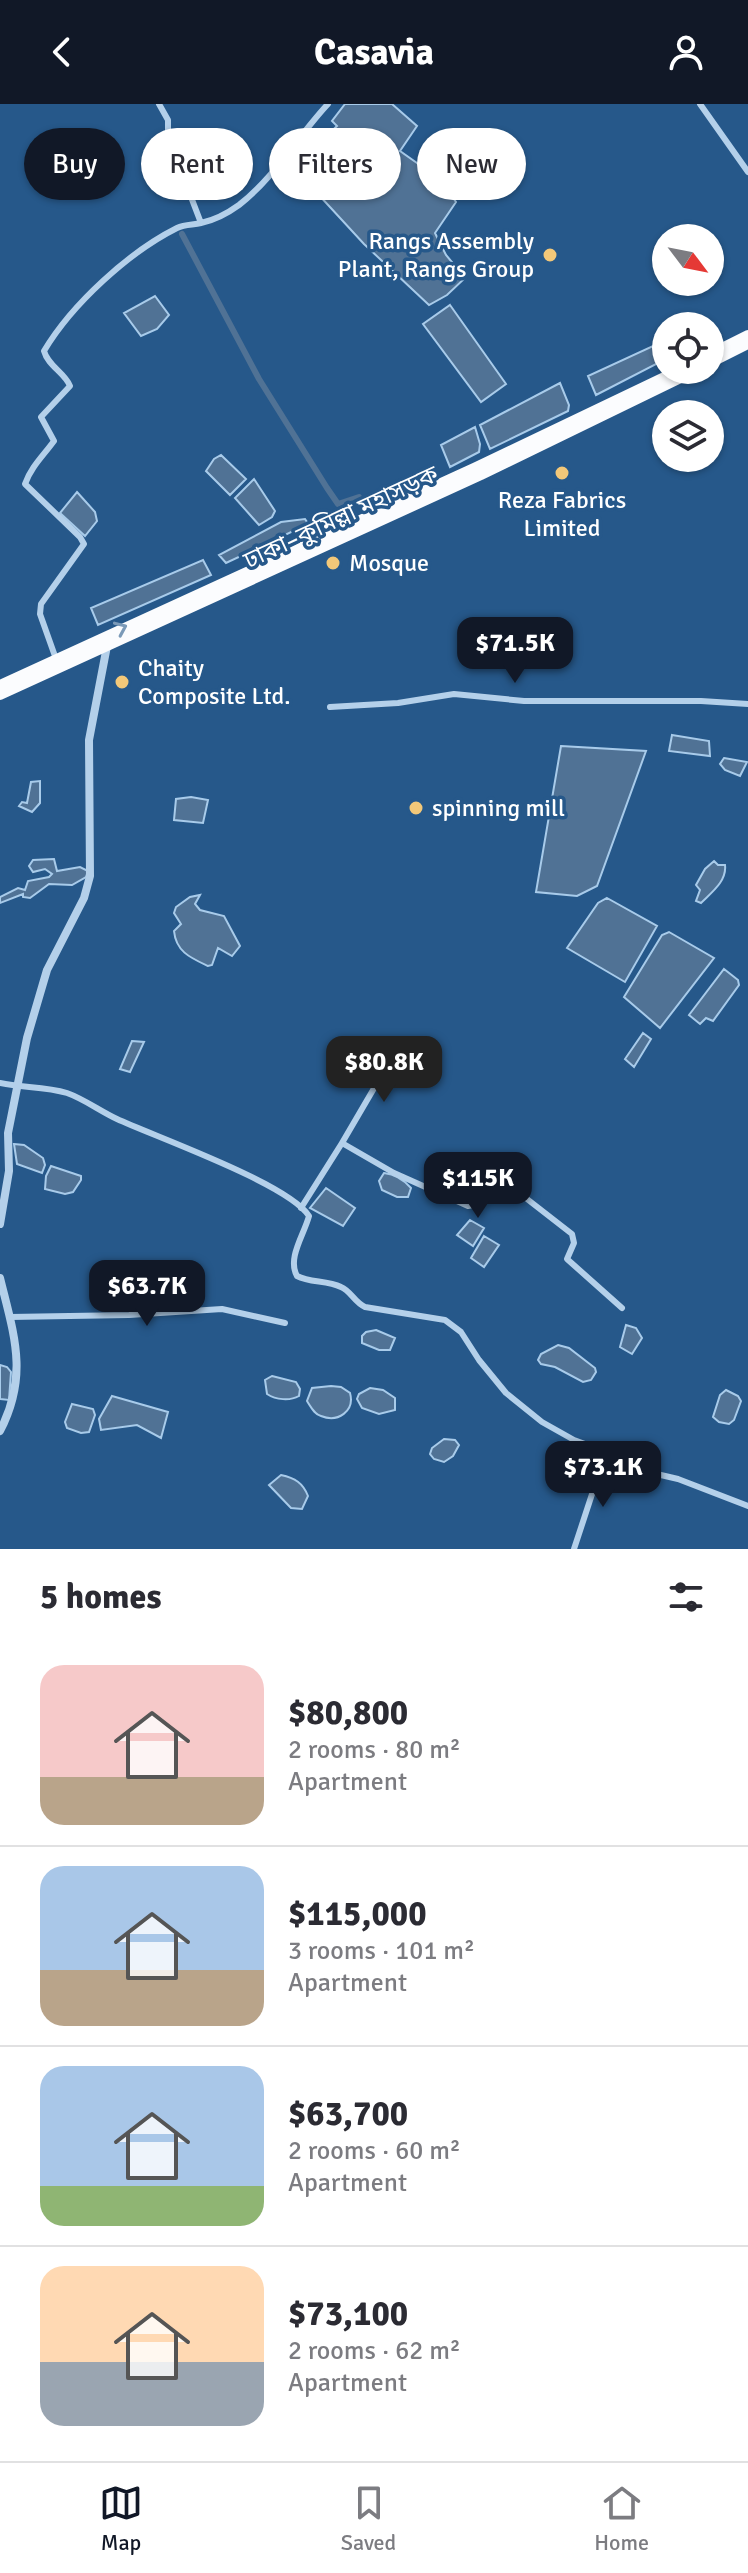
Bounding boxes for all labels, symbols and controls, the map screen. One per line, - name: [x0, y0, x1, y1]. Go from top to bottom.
- icon: back: [40, 30, 84, 74]
- text: Casavia: [314, 30, 434, 75]
- icon: person: [664, 30, 708, 74]
- chip: Buy: [24, 128, 125, 200]
- chip: Rent: [141, 128, 253, 200]
- chip: Filters: [269, 128, 401, 200]
- chip: New: [417, 128, 526, 200]
- north arrow: [652, 224, 724, 296]
- map controls: [652, 224, 724, 472]
- place label: Rangs Assembly Plant, Rangs Group: [338, 226, 534, 284]
- marker: Rangs Assembly Plant, Rangs Group: [541, 246, 559, 264]
- button: locate: [652, 312, 724, 384]
- button: layers: [652, 400, 724, 472]
- street label: ঢাকা–কুমিল্লা মহাসড়ক: [238, 458, 444, 576]
- marker: Reza Fabrics Limited: [553, 464, 571, 482]
- place label: Reza Fabrics Limited: [498, 485, 626, 543]
- place label: Mosque: [349, 548, 429, 578]
- marker: Mosque: [324, 554, 342, 572]
- pin: $71.5K: [450, 617, 580, 685]
- one-way arrow: [113, 622, 127, 638]
- text: $71.5K: [475, 627, 555, 659]
- place label: Chaity Composite Ltd.: [138, 653, 290, 711]
- marker: Chaity Composite Ltd.: [113, 673, 131, 691]
- place label: spinning mill: [432, 793, 565, 823]
- marker: spinning mill: [407, 799, 425, 817]
- pin: $80.8K: [319, 1036, 449, 1104]
- text: $80.8K: [344, 1046, 424, 1078]
- pin: $115K: [422, 1152, 534, 1220]
- text: $115K: [442, 1162, 514, 1194]
- pin: $63.7K: [82, 1260, 212, 1328]
- text: $63.7K: [107, 1270, 187, 1302]
- pin: $73.1K: [538, 1441, 668, 1509]
- text: $73.1K: [563, 1451, 643, 1483]
- icon: filters: [664, 1575, 708, 1619]
- text: 5 homes: [40, 1576, 161, 1618]
- text: $80,800: [288, 1692, 408, 1734]
- icon: home: [104, 1697, 200, 1793]
- text: 2 rooms · 80 m²: [288, 1734, 461, 1766]
- text: Apartment: [288, 1766, 407, 1798]
- text: $115,000: [288, 1893, 427, 1935]
- icon: home: [104, 1898, 200, 1994]
- text: 3 rooms · 101 m²: [288, 1935, 475, 1967]
- text: Apartment: [288, 1967, 407, 1999]
- text: $63,700: [288, 2093, 408, 2135]
- icon: home: [104, 2098, 200, 2194]
- text: 2 rooms · 60 m²: [288, 2135, 461, 2167]
- text: Apartment: [288, 2167, 407, 2199]
- text: $73,100: [288, 2293, 408, 2335]
- icon: home: [104, 2298, 200, 2394]
- text: 2 rooms · 62 m²: [288, 2335, 461, 2367]
- text: Apartment: [288, 2367, 407, 2399]
- tab: Map: [99, 2481, 143, 2556]
- tab: Saved: [341, 2481, 396, 2556]
- tab: Home: [594, 2481, 649, 2556]

